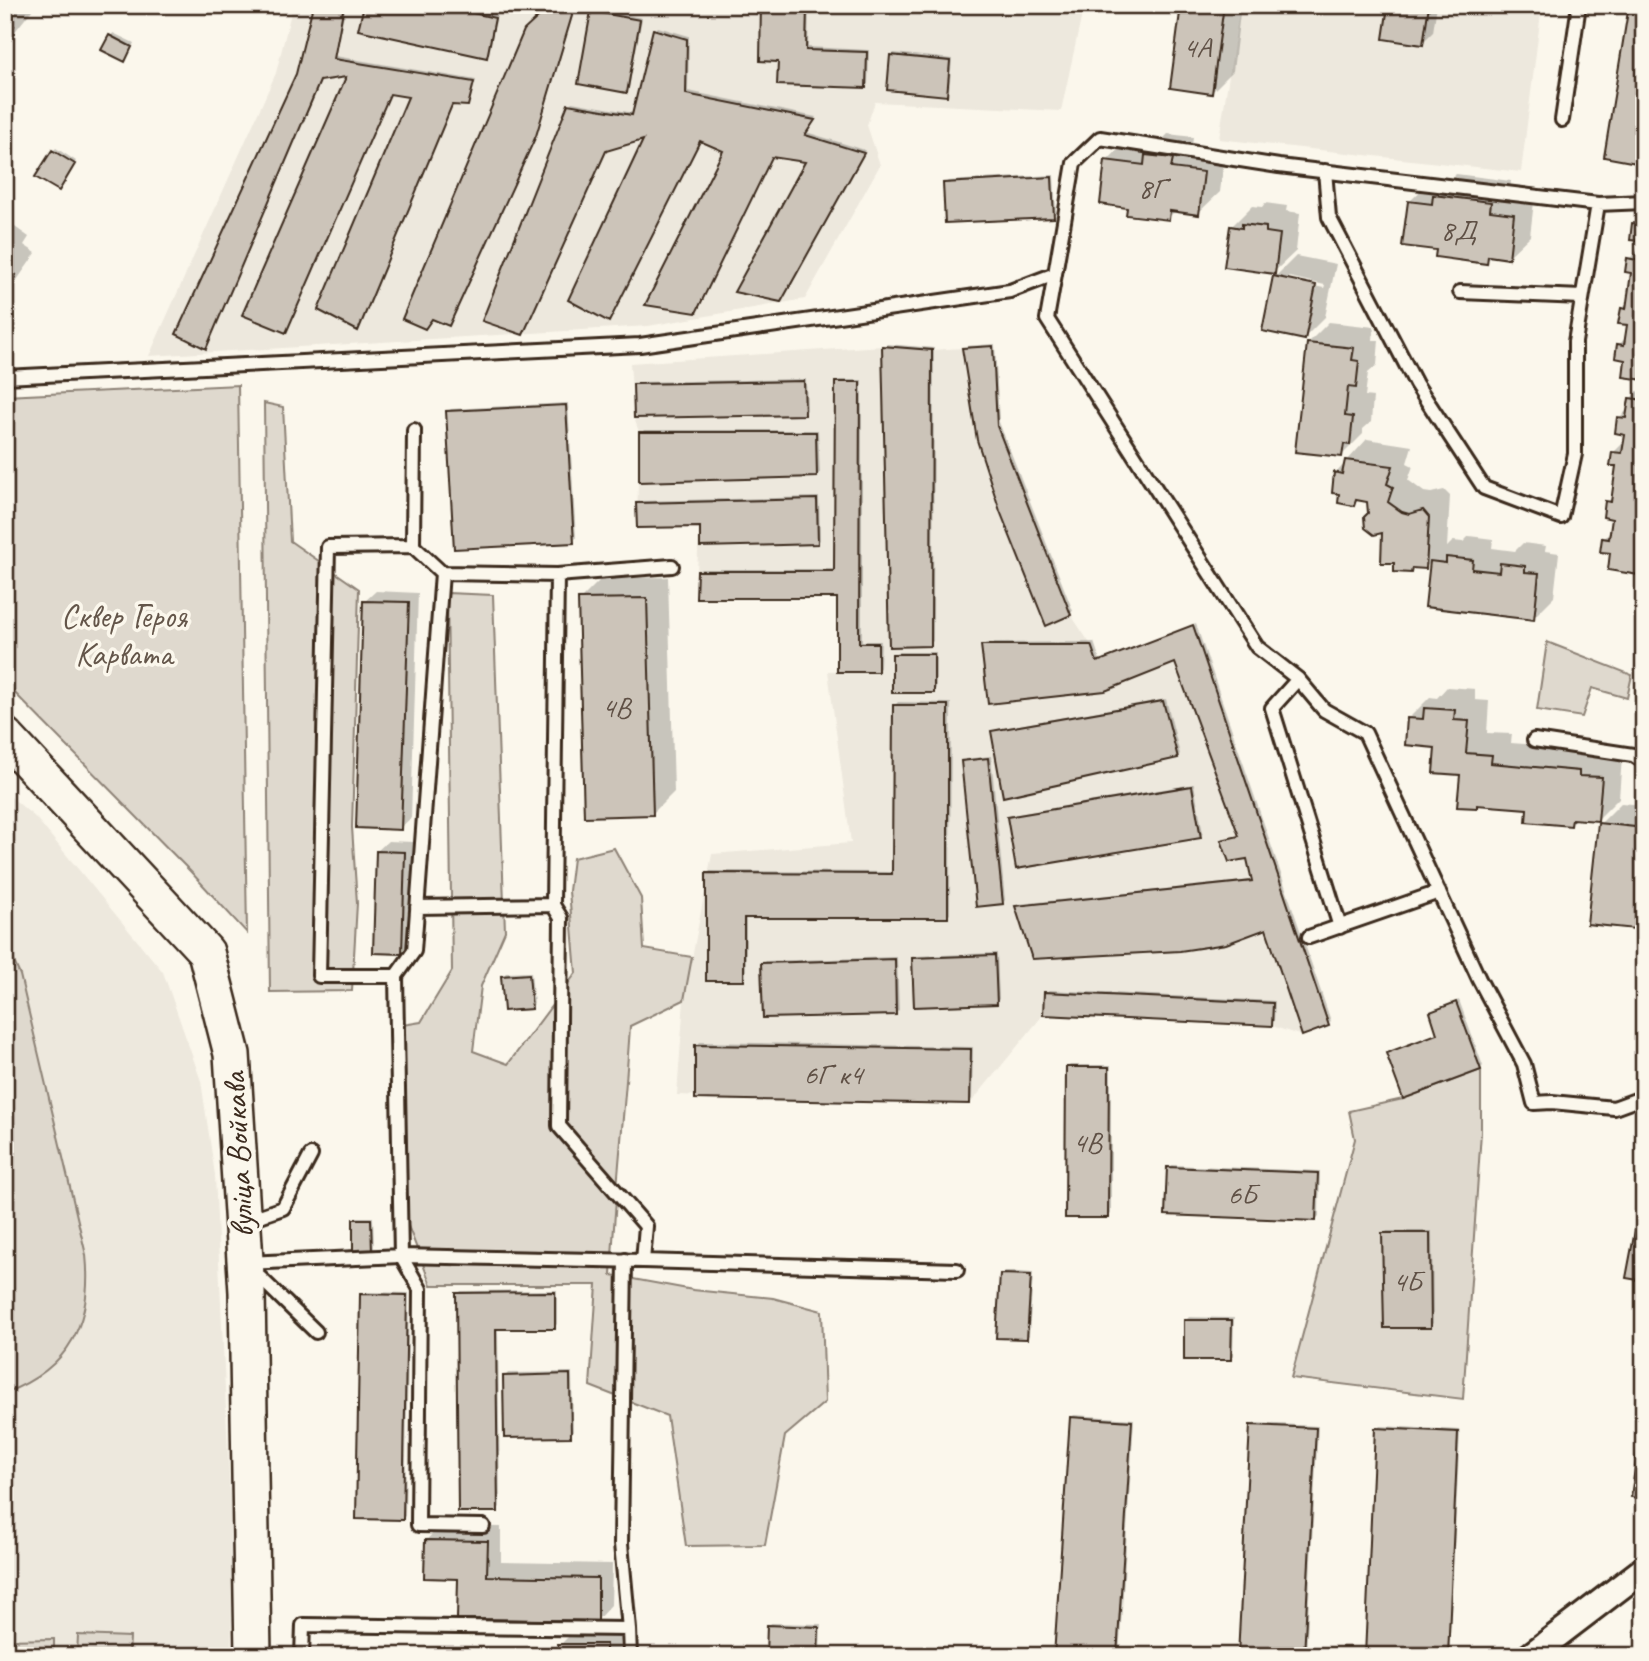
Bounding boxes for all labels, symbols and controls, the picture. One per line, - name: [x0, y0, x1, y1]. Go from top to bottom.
- house number: 4А: [1183, 28, 1213, 66]
- house number: 8Г: [1138, 169, 1172, 207]
- house number: 8Д: [1440, 211, 1478, 249]
- park label: Сквер Героя Карвата: [61, 595, 188, 675]
- house number: 4В: [602, 688, 633, 726]
- house number: 6Г к4: [803, 1055, 865, 1093]
- street label: вуліца Войкава: [213, 1070, 263, 1239]
- house number: 4В: [1073, 1123, 1104, 1161]
- house number: 6Б: [1228, 1175, 1261, 1213]
- house number: 4Б: [1393, 1262, 1426, 1300]

